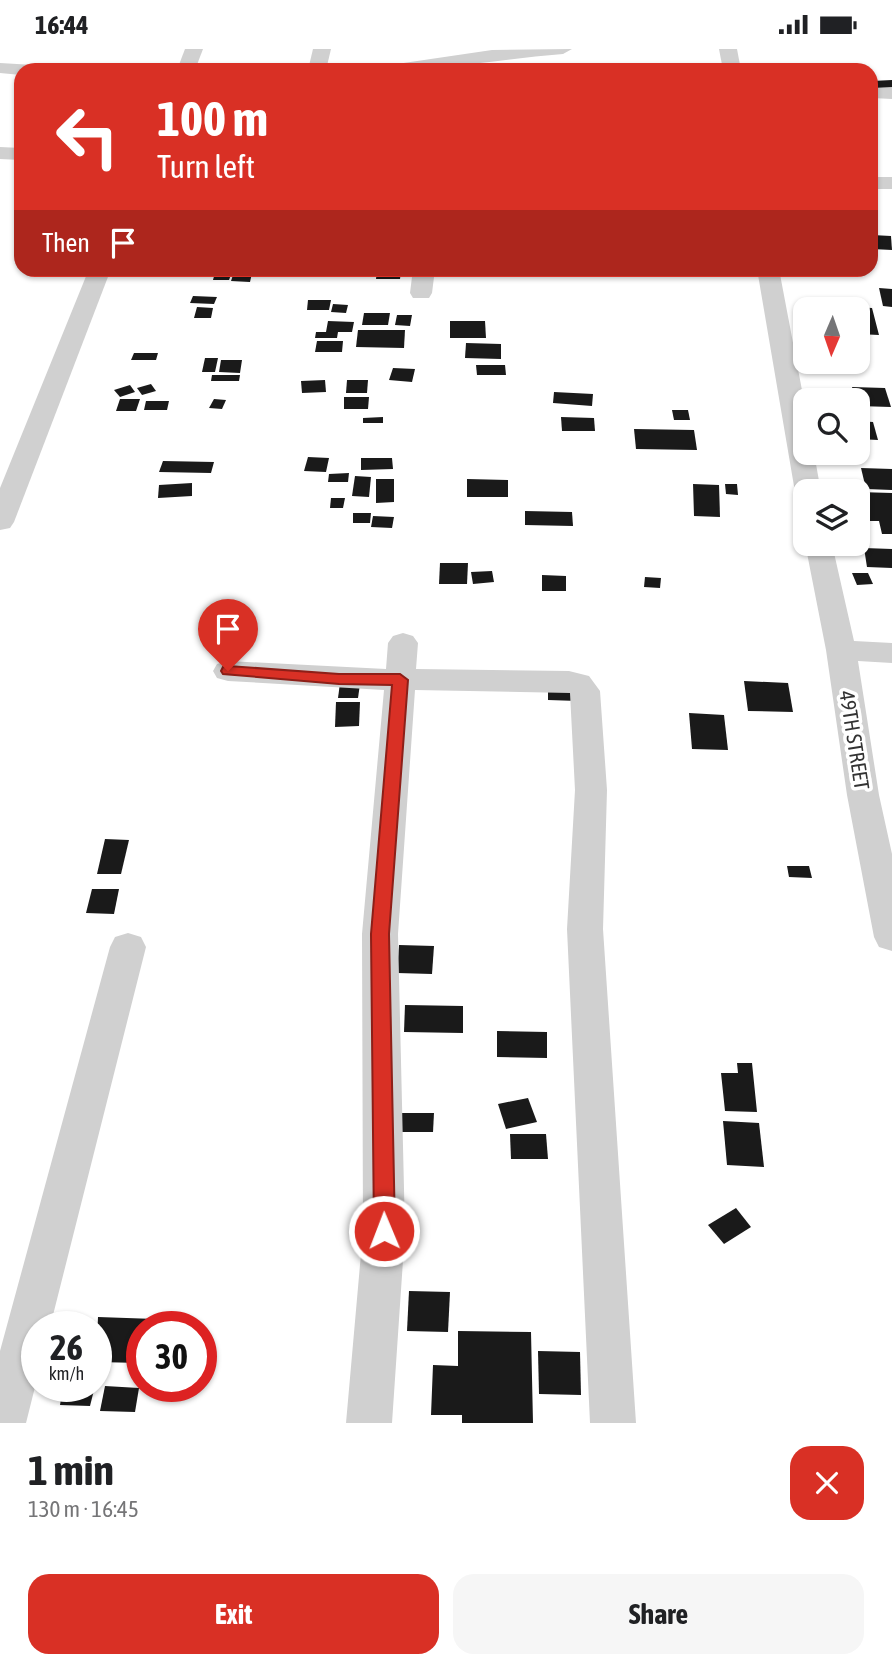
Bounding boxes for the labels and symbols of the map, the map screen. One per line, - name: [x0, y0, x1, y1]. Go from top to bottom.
- north arrow: [793, 297, 870, 375]
- pin: [198, 599, 258, 671]
- street label: 49TH STREET: [835, 689, 875, 791]
- position arrow: [347, 1194, 421, 1268]
- speed limit sign: 30: [126, 1311, 217, 1402]

